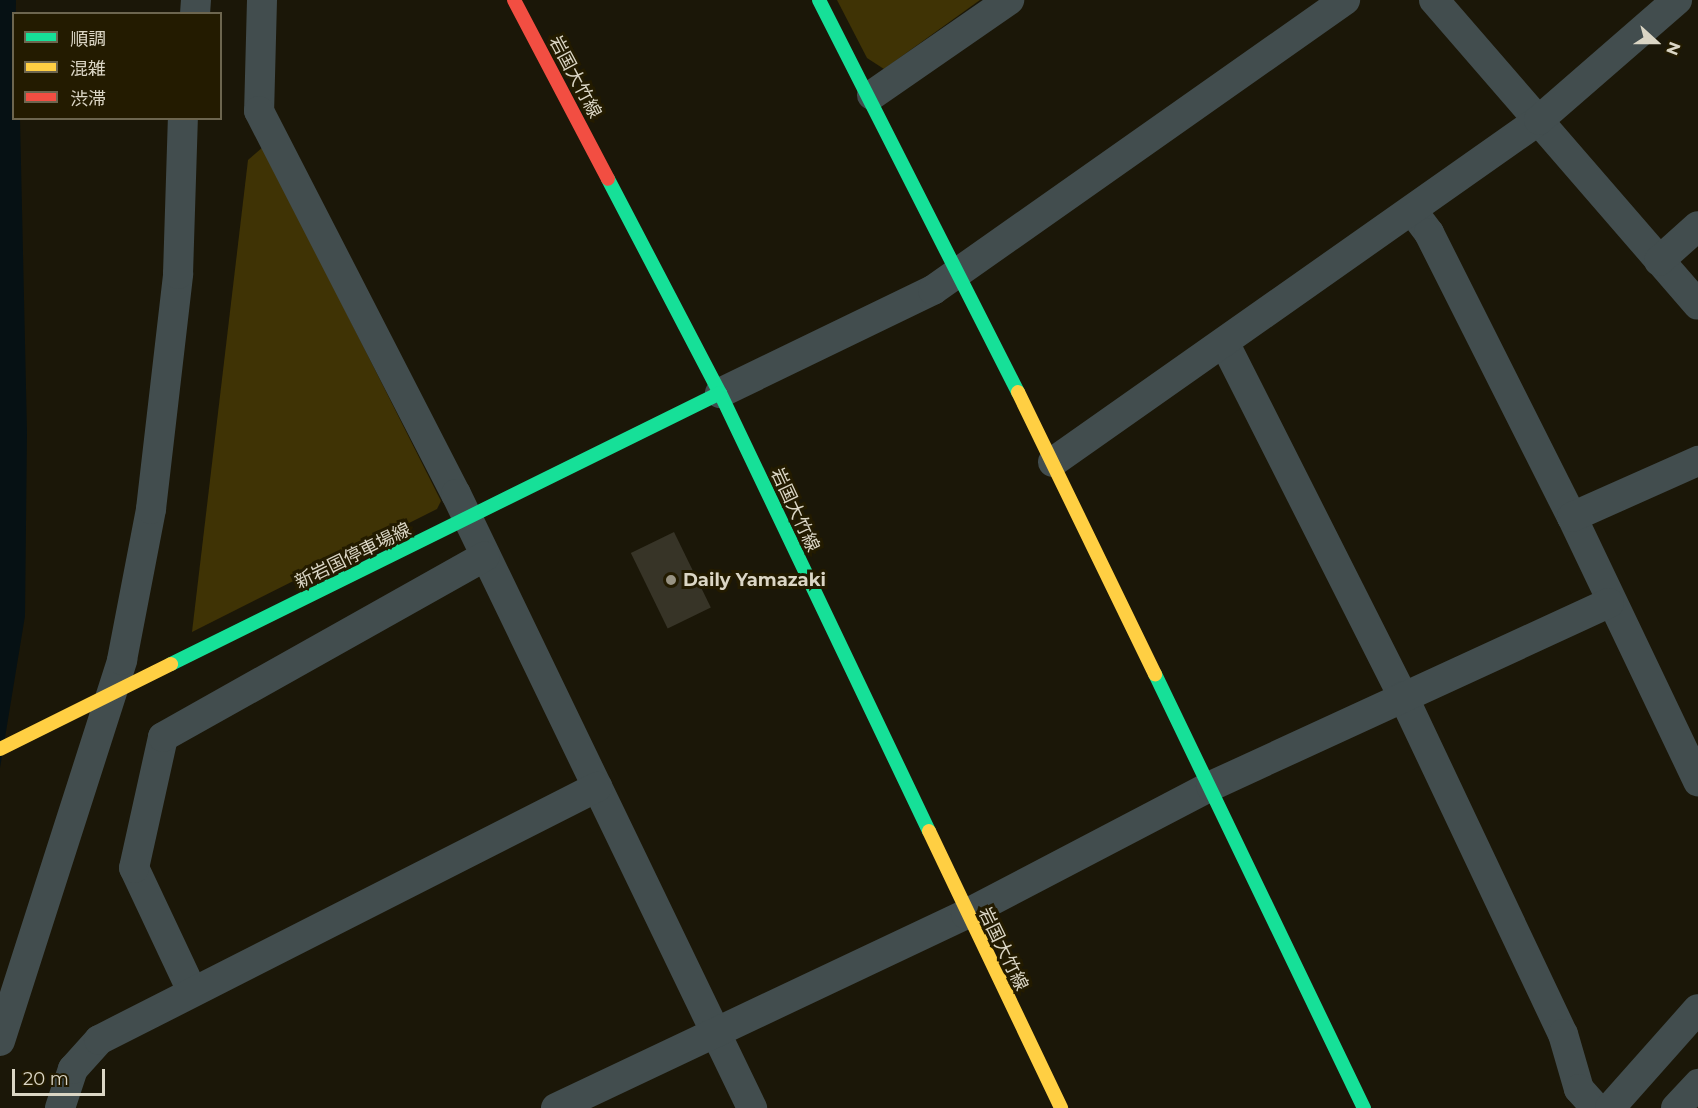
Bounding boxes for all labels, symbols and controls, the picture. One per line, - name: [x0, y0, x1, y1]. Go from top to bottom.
- legend: [12, 12, 222, 120]
- north arrow: [1626, 12, 1686, 72]
- text: 順調: [70, 28, 106, 50]
- street label: 岩国大竹線: [544, 32, 606, 122]
- text: N: [1662, 39, 1684, 58]
- text: 混雑: [70, 58, 106, 80]
- text: 渋滞: [70, 88, 106, 110]
- street label: 岩国大竹線: [766, 465, 824, 555]
- street label: 新岩国停車場線: [292, 519, 414, 593]
- place label: Daily Yamazaki: [683, 569, 826, 591]
- marker: Daily Yamazaki: [664, 573, 678, 587]
- street label: 岩国大竹線: [974, 904, 1032, 994]
- scale bar: [15, 1057, 108, 1095]
- text: 20 m: [23, 1068, 69, 1090]

